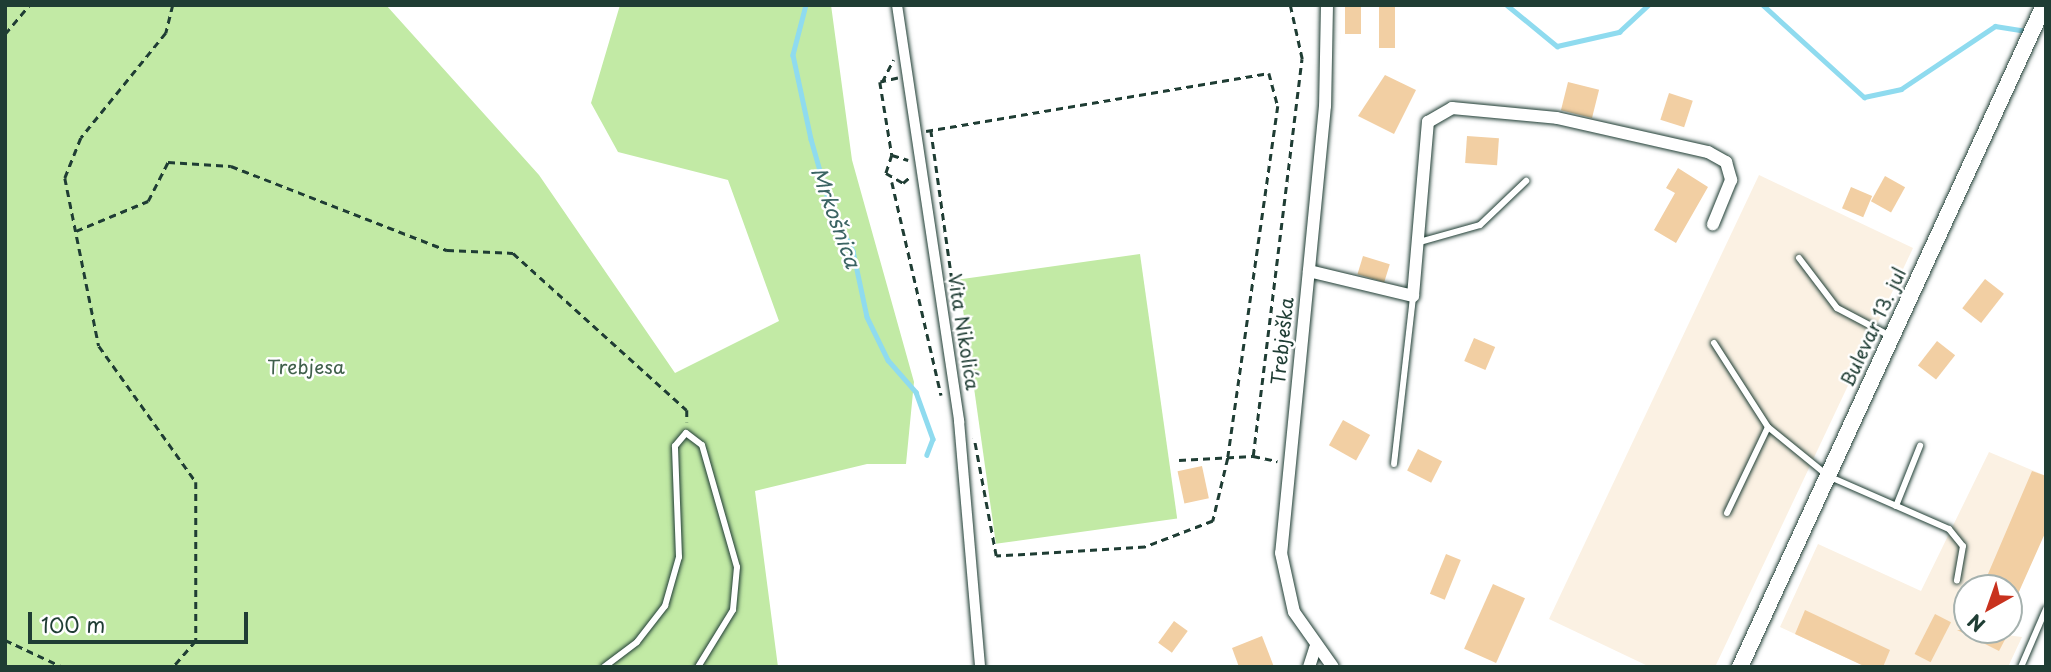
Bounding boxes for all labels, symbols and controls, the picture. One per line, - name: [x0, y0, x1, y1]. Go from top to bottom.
- water label: Mrkošnica: [807, 163, 867, 271]
- street label: Bulevar 13. jul: [1835, 264, 1911, 390]
- street label: Vita Nikolića: [943, 272, 985, 392]
- street label: Trebješka: [1266, 296, 1298, 386]
- park label: Trebjesa: [267, 356, 345, 378]
- north arrow: [1953, 574, 2023, 644]
- scale bar: [32, 598, 252, 642]
- text: 100 m: [41, 608, 105, 640]
- text: N: [1961, 608, 1991, 639]

